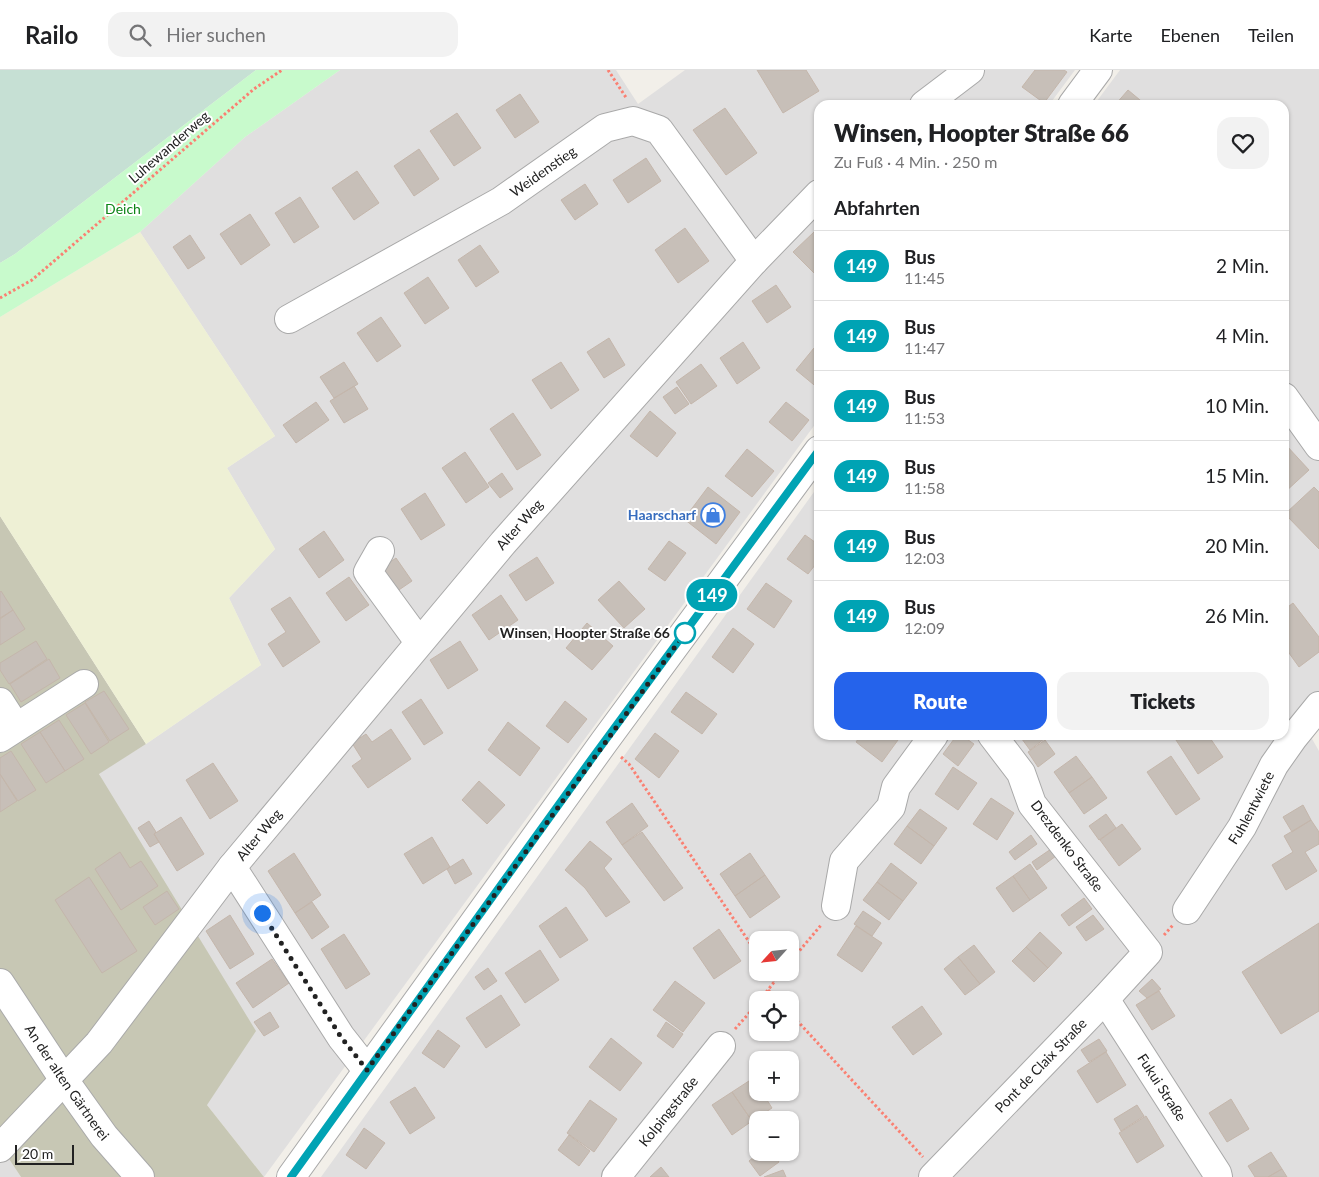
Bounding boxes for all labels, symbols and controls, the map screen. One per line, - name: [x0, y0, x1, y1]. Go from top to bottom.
- search box: [108, 12, 458, 57]
- text: Railo: [25, 20, 78, 49]
- icon: search: [126, 21, 154, 49]
- text: Hier suchen: [166, 23, 266, 46]
- text: Karte: [1089, 24, 1132, 46]
- text: Ebenen: [1160, 24, 1220, 46]
- text: Teilen: [1248, 24, 1294, 46]
- street label: Luhewanderweg: [125, 107, 212, 186]
- button: heart: [1217, 117, 1269, 169]
- text: Winsen, Hoopter Straße 66: [834, 118, 1129, 147]
- street label: Weidenstieg: [506, 142, 579, 200]
- text: Zu Fuß · 4 Min. · 250 m: [834, 152, 997, 171]
- text: Abfahrten: [834, 196, 920, 219]
- park label: Deich: [105, 200, 141, 217]
- text: Bus: [904, 245, 935, 268]
- text: 2 Min.: [1216, 254, 1269, 277]
- text: 149: [846, 255, 877, 277]
- text: 11:45: [904, 268, 945, 287]
- text: Bus: [904, 315, 935, 338]
- text: 4 Min.: [1216, 324, 1269, 347]
- text: 149: [846, 325, 877, 347]
- text: 11:47: [904, 338, 945, 357]
- text: Bus: [904, 385, 935, 408]
- text: 10 Min.: [1205, 394, 1269, 417]
- text: 149: [846, 395, 877, 417]
- text: 11:53: [904, 408, 945, 427]
- text: Bus: [904, 455, 935, 478]
- text: 15 Min.: [1205, 464, 1269, 487]
- text: 149: [846, 465, 877, 487]
- text: 11:58: [904, 478, 945, 497]
- street label: Alter Weg: [492, 496, 546, 553]
- shop icon: Haarscharf: [700, 502, 726, 528]
- place label: Haarscharf: [628, 506, 696, 523]
- text: Bus: [904, 525, 935, 548]
- text: 20 Min.: [1205, 534, 1269, 557]
- text: 149: [846, 535, 877, 557]
- text: 12:03: [904, 548, 945, 567]
- line badge: 149: [683, 579, 741, 611]
- text: 149: [696, 584, 728, 606]
- text: Bus: [904, 595, 935, 618]
- text: 26 Min.: [1205, 604, 1269, 627]
- text: 149: [846, 605, 877, 627]
- text: 12:09: [904, 618, 945, 637]
- marker: Winsen, Hoopter Straße 66: [674, 622, 696, 644]
- place label: Winsen, Hoopter Straße 66: [500, 624, 670, 641]
- button: Route: [834, 672, 1047, 730]
- button: Tickets: [1057, 672, 1269, 730]
- street label: Fuhlentwiete: [1224, 768, 1277, 847]
- street label: Drezdenko Straße: [1028, 797, 1107, 895]
- street label: Alter Weg: [232, 805, 285, 864]
- your location: [250, 901, 275, 926]
- north arrow: [749, 931, 799, 981]
- map controls: [749, 931, 799, 1161]
- button: locate: [749, 991, 799, 1041]
- street label: Pont de Claix Straße: [991, 1014, 1090, 1116]
- street label: An der alten Gärtnerei: [22, 1021, 113, 1144]
- street label: Fukui Straße: [1134, 1050, 1190, 1124]
- button: +: [749, 1051, 799, 1101]
- street label: Kolpingstraße: [635, 1073, 701, 1150]
- button: −: [749, 1111, 799, 1161]
- scale bar: [15, 1142, 74, 1165]
- text: 20 m: [22, 1145, 53, 1162]

